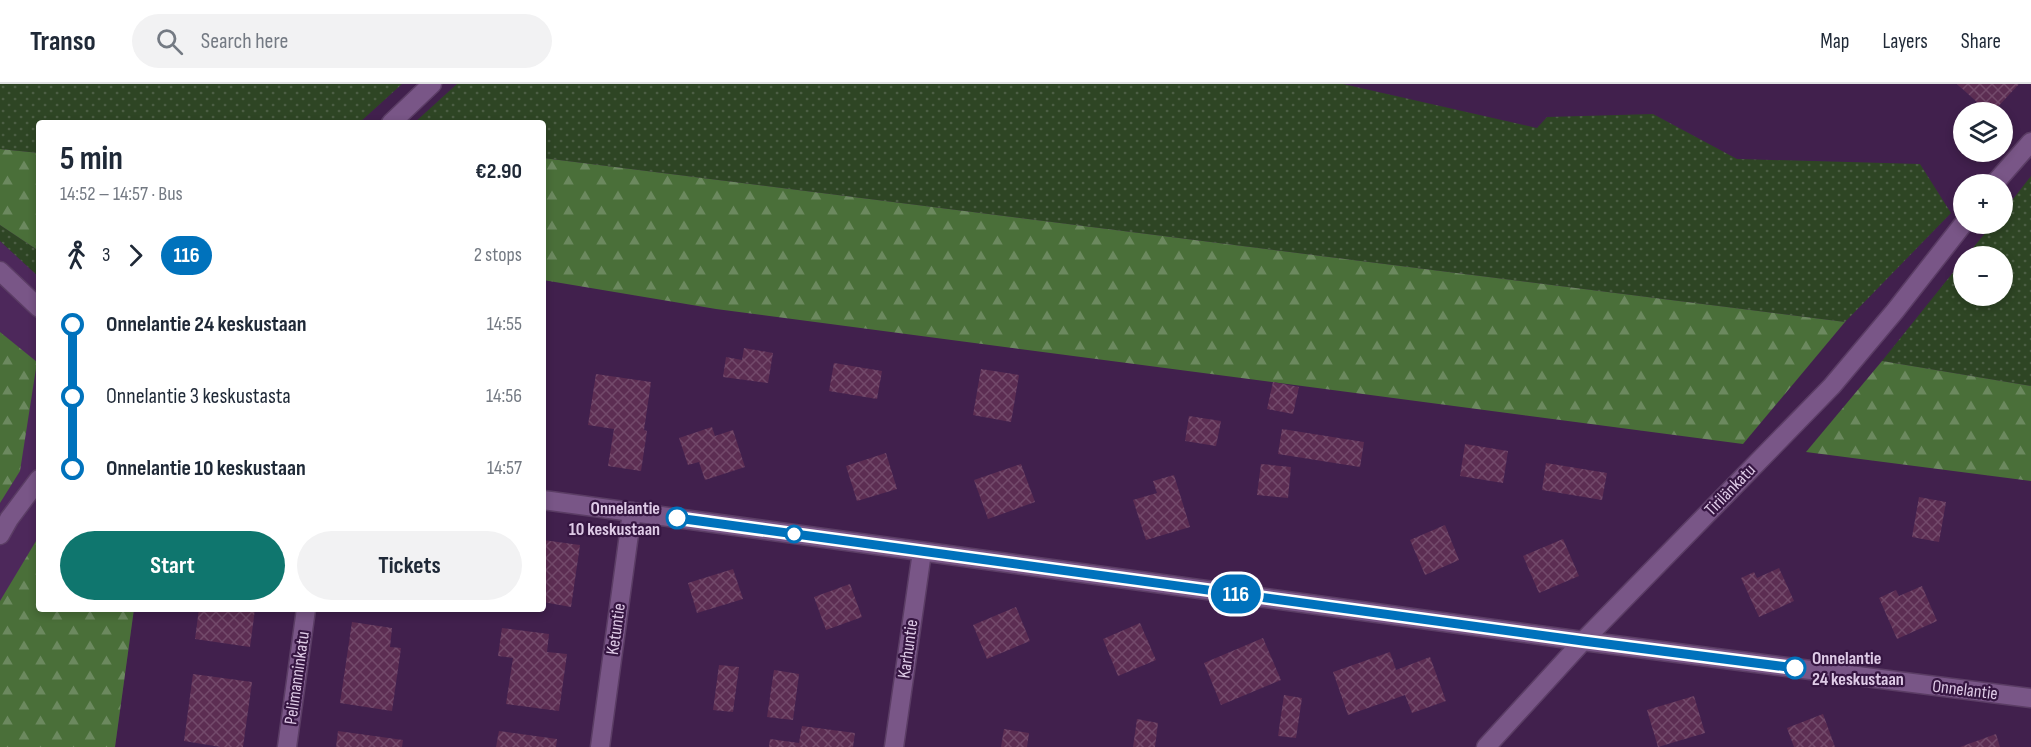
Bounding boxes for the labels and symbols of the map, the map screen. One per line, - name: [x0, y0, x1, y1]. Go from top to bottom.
- street label: Tirilänkatu: [1700, 460, 1760, 520]
- place label: Onnelantie 10 keskustaan: [569, 498, 660, 540]
- marker: Onnelantie 10 keskustaan: [666, 507, 688, 529]
- unlabelled marker: [785, 525, 803, 543]
- line badge: 116: [1202, 574, 1270, 614]
- street label: Ketuntie: [602, 602, 630, 656]
- street label: Karhuntie: [893, 618, 923, 680]
- street label: Pelimanninkatu: [280, 630, 314, 726]
- place label: Onnelantie 24 keskustaan: [1812, 648, 1904, 690]
- marker: Onnelantie 24 keskustaan: [1784, 657, 1806, 679]
- street label: Onnelantie: [1931, 676, 1999, 704]

